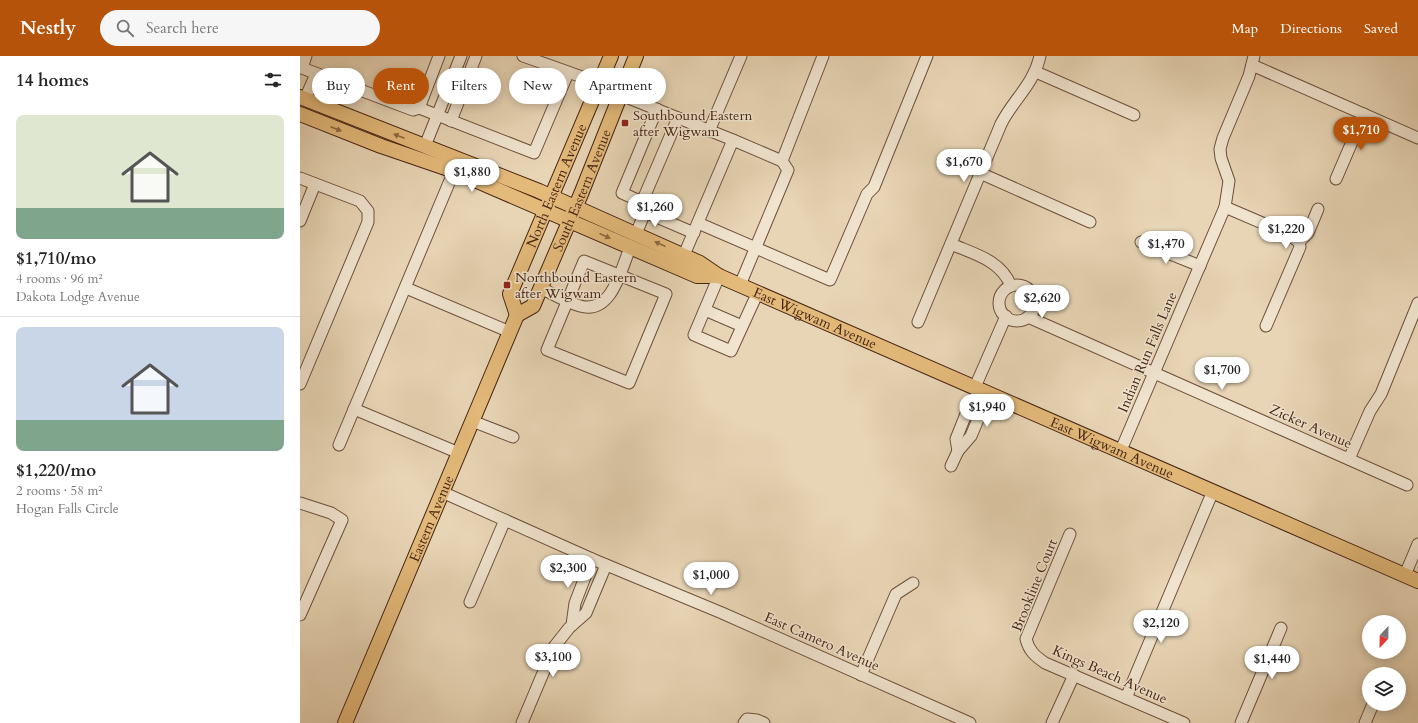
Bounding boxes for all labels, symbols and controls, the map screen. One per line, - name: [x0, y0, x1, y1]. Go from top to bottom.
- search box: [100, 10, 380, 46]
- text: Nestly: [20, 15, 76, 41]
- icon: search: [114, 17, 136, 39]
- text: Search here: [146, 18, 219, 38]
- text: Map: [1232, 19, 1258, 38]
- text: Directions: [1280, 19, 1342, 38]
- text: Saved: [1364, 19, 1398, 38]
- chip: Buy: [312, 68, 365, 104]
- chip: Rent: [373, 68, 429, 104]
- chip: Filters: [437, 68, 501, 104]
- chip: New: [509, 68, 567, 104]
- chip: Apartment: [575, 68, 666, 104]
- text: 14 homes: [16, 69, 89, 92]
- icon: filters: [262, 69, 284, 91]
- place label: Southbound Eastern after Wigwam: [633, 106, 753, 141]
- pin: $1,710: [1328, 117, 1394, 151]
- marker: Southbound Eastern after Wigwam: [620, 118, 630, 128]
- street label: North Eastern Avenue: [522, 121, 591, 251]
- text: $1,710: [1342, 121, 1380, 139]
- one-way arrow: [331, 126, 343, 132]
- street label: South Eastern Avenue: [548, 126, 616, 254]
- one-way arrow: [392, 132, 404, 138]
- icon: home: [114, 141, 186, 213]
- pin: $1,670: [931, 149, 997, 183]
- text: $1,670: [945, 153, 983, 171]
- pin: $1,880: [439, 159, 505, 193]
- text: $1,880: [453, 163, 491, 181]
- pin: $1,260: [622, 194, 688, 228]
- text: $1,260: [636, 198, 674, 216]
- pin: $1,220: [1253, 216, 1319, 250]
- text: $1,220: [1267, 220, 1305, 238]
- pin: $1,470: [1133, 231, 1199, 265]
- one-way arrow: [600, 233, 611, 239]
- text: $1,470: [1147, 235, 1185, 253]
- one-way arrow: [654, 241, 666, 248]
- text: $1,710/mo: [16, 247, 96, 270]
- place label: Northbound Eastern after Wigwam: [515, 268, 637, 303]
- text: 4 rooms · 96 m²: [16, 270, 103, 288]
- marker: Northbound Eastern after Wigwam: [502, 280, 512, 290]
- street label: East Wigwam Avenue: [750, 283, 880, 354]
- pin: $2,620: [1009, 285, 1075, 319]
- text: Dakota Lodge Avenue: [16, 288, 140, 306]
- text: $2,620: [1023, 289, 1061, 307]
- street label: Indian Run Falls Lane: [1113, 289, 1181, 415]
- icon: home: [114, 353, 186, 425]
- pin: $1,700: [1189, 357, 1255, 391]
- text: $1,700: [1203, 361, 1241, 379]
- pin: $1,940: [954, 394, 1020, 428]
- text: $1,940: [968, 398, 1006, 416]
- street label: Zicker Avenue: [1267, 400, 1355, 453]
- street label: East Wigwam Avenue: [1047, 413, 1177, 483]
- text: $1,220/mo: [16, 459, 96, 482]
- street label: Eastern Avenue: [405, 472, 458, 565]
- text: 2 rooms · 58 m²: [16, 482, 103, 500]
- text: Hogan Falls Circle: [16, 500, 119, 518]
- street label: Brookline Court: [1007, 536, 1062, 634]
- pin: $2,300: [535, 555, 601, 589]
- text: $2,300: [549, 559, 587, 577]
- pin: $1,000: [678, 562, 744, 596]
- text: $1,000: [692, 566, 730, 584]
- street label: East Camero Avenue: [761, 607, 882, 675]
- pin: $2,120: [1128, 610, 1194, 644]
- text: $2,120: [1142, 614, 1180, 632]
- north arrow: [1362, 615, 1406, 659]
- map controls: [1362, 615, 1406, 711]
- street label: Kings Beach Avenue: [1049, 641, 1170, 708]
- pin: $3,100: [520, 644, 586, 678]
- pin: $1,440: [1239, 646, 1305, 680]
- text: $3,100: [534, 648, 572, 666]
- text: $1,440: [1253, 650, 1291, 668]
- button: layers: [1362, 667, 1406, 711]

